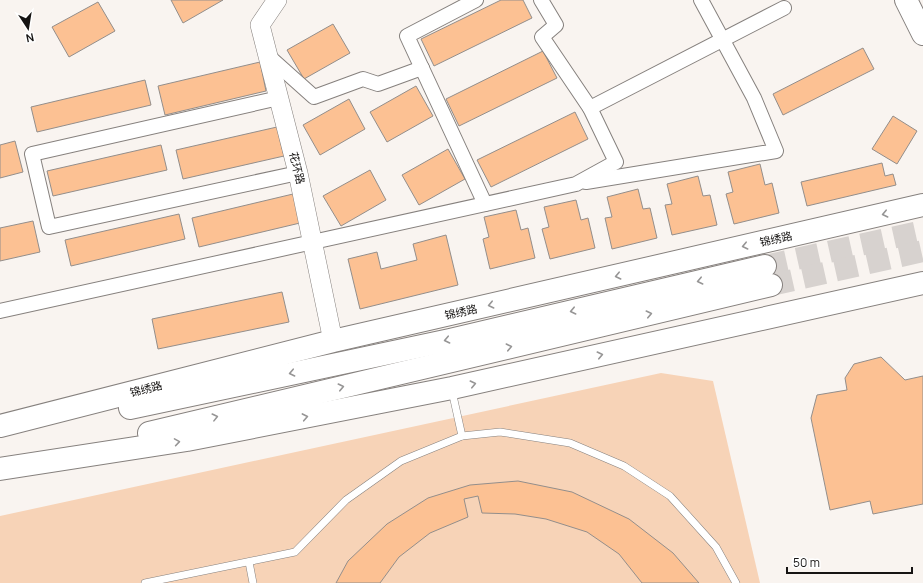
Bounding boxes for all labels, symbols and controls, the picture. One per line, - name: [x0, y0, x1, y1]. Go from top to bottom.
- north arrow: [8, 8, 48, 48]
- text: N: [25, 30, 36, 46]
- street label: 花环路: [286, 150, 309, 186]
- one-way arrow: [882, 209, 888, 217]
- street label: 锦绣路: [758, 227, 794, 250]
- one-way arrow: [742, 242, 748, 250]
- one-way arrow: [615, 271, 621, 279]
- one-way arrow: [697, 276, 704, 285]
- street label: 锦绣路: [443, 300, 479, 323]
- one-way arrow: [488, 300, 495, 308]
- one-way arrow: [570, 306, 577, 314]
- one-way arrow: [646, 311, 652, 319]
- one-way arrow: [444, 336, 450, 344]
- one-way arrow: [505, 344, 512, 352]
- one-way arrow: [597, 352, 603, 360]
- one-way arrow: [289, 369, 295, 377]
- street label: 锦绣路: [128, 377, 164, 400]
- one-way arrow: [470, 380, 476, 388]
- one-way arrow: [338, 383, 345, 392]
- one-way arrow: [212, 414, 218, 422]
- one-way arrow: [301, 414, 308, 422]
- one-way arrow: [174, 438, 180, 447]
- scale bar: [787, 549, 912, 575]
- text: 50 m: [793, 554, 820, 571]

